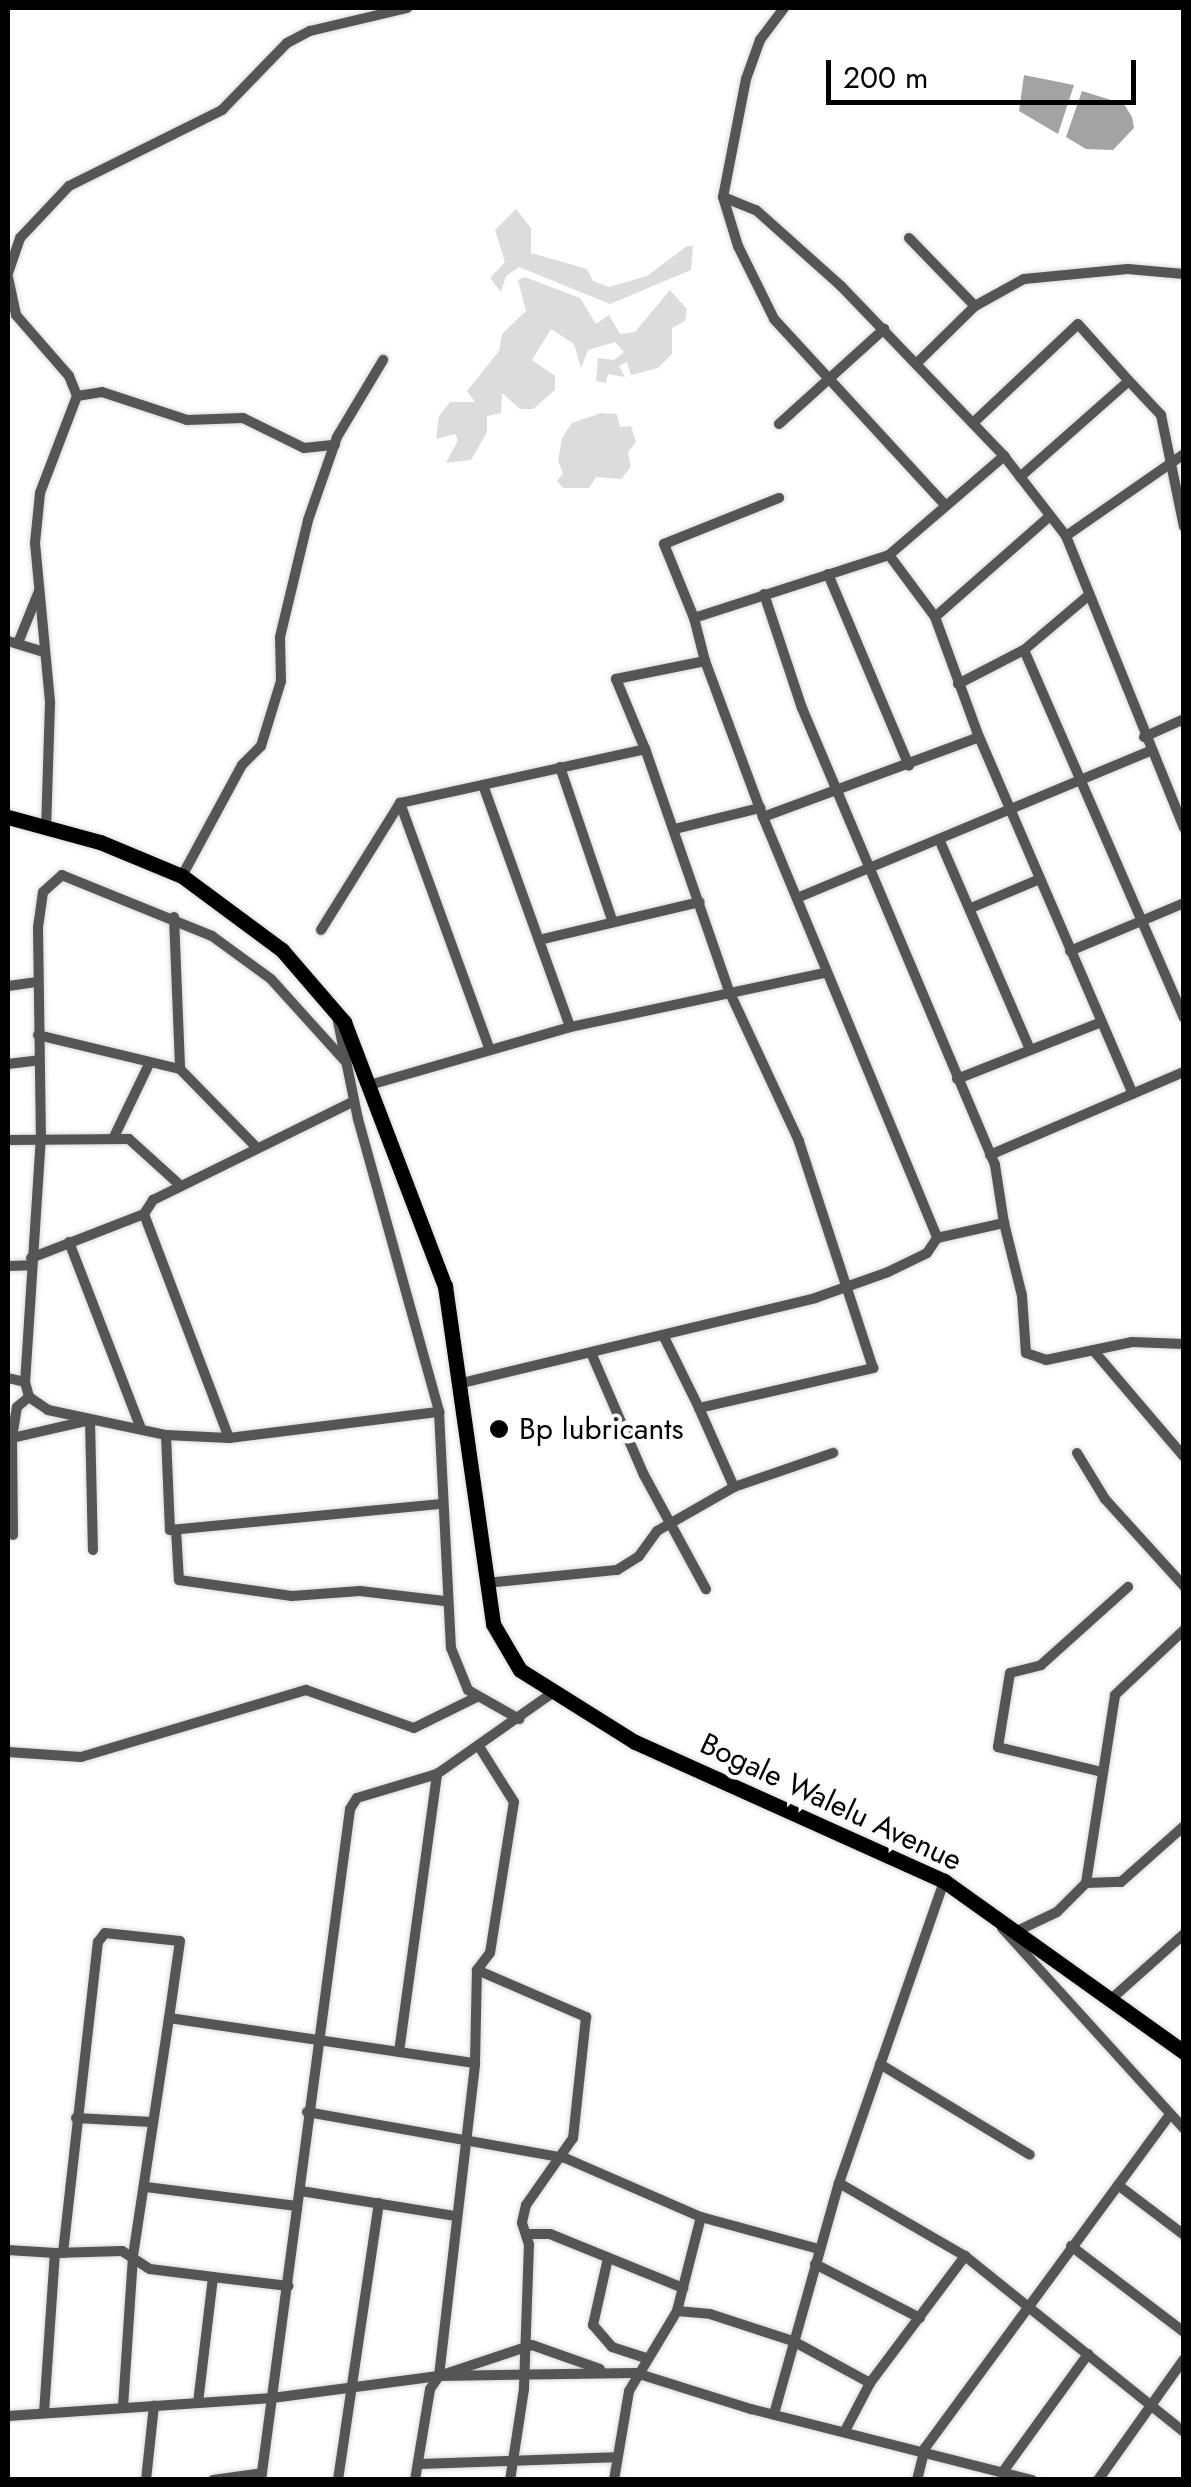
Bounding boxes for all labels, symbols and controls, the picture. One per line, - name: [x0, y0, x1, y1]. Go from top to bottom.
- scale bar: [831, 40, 1141, 102]
- text: 200 m: [843, 56, 928, 99]
- place label: Bp lubricants: [519, 1411, 683, 1447]
- marker: Bp lubricants: [488, 1418, 510, 1440]
- street label: Bogale Walelu Avenue: [694, 1726, 968, 1878]

